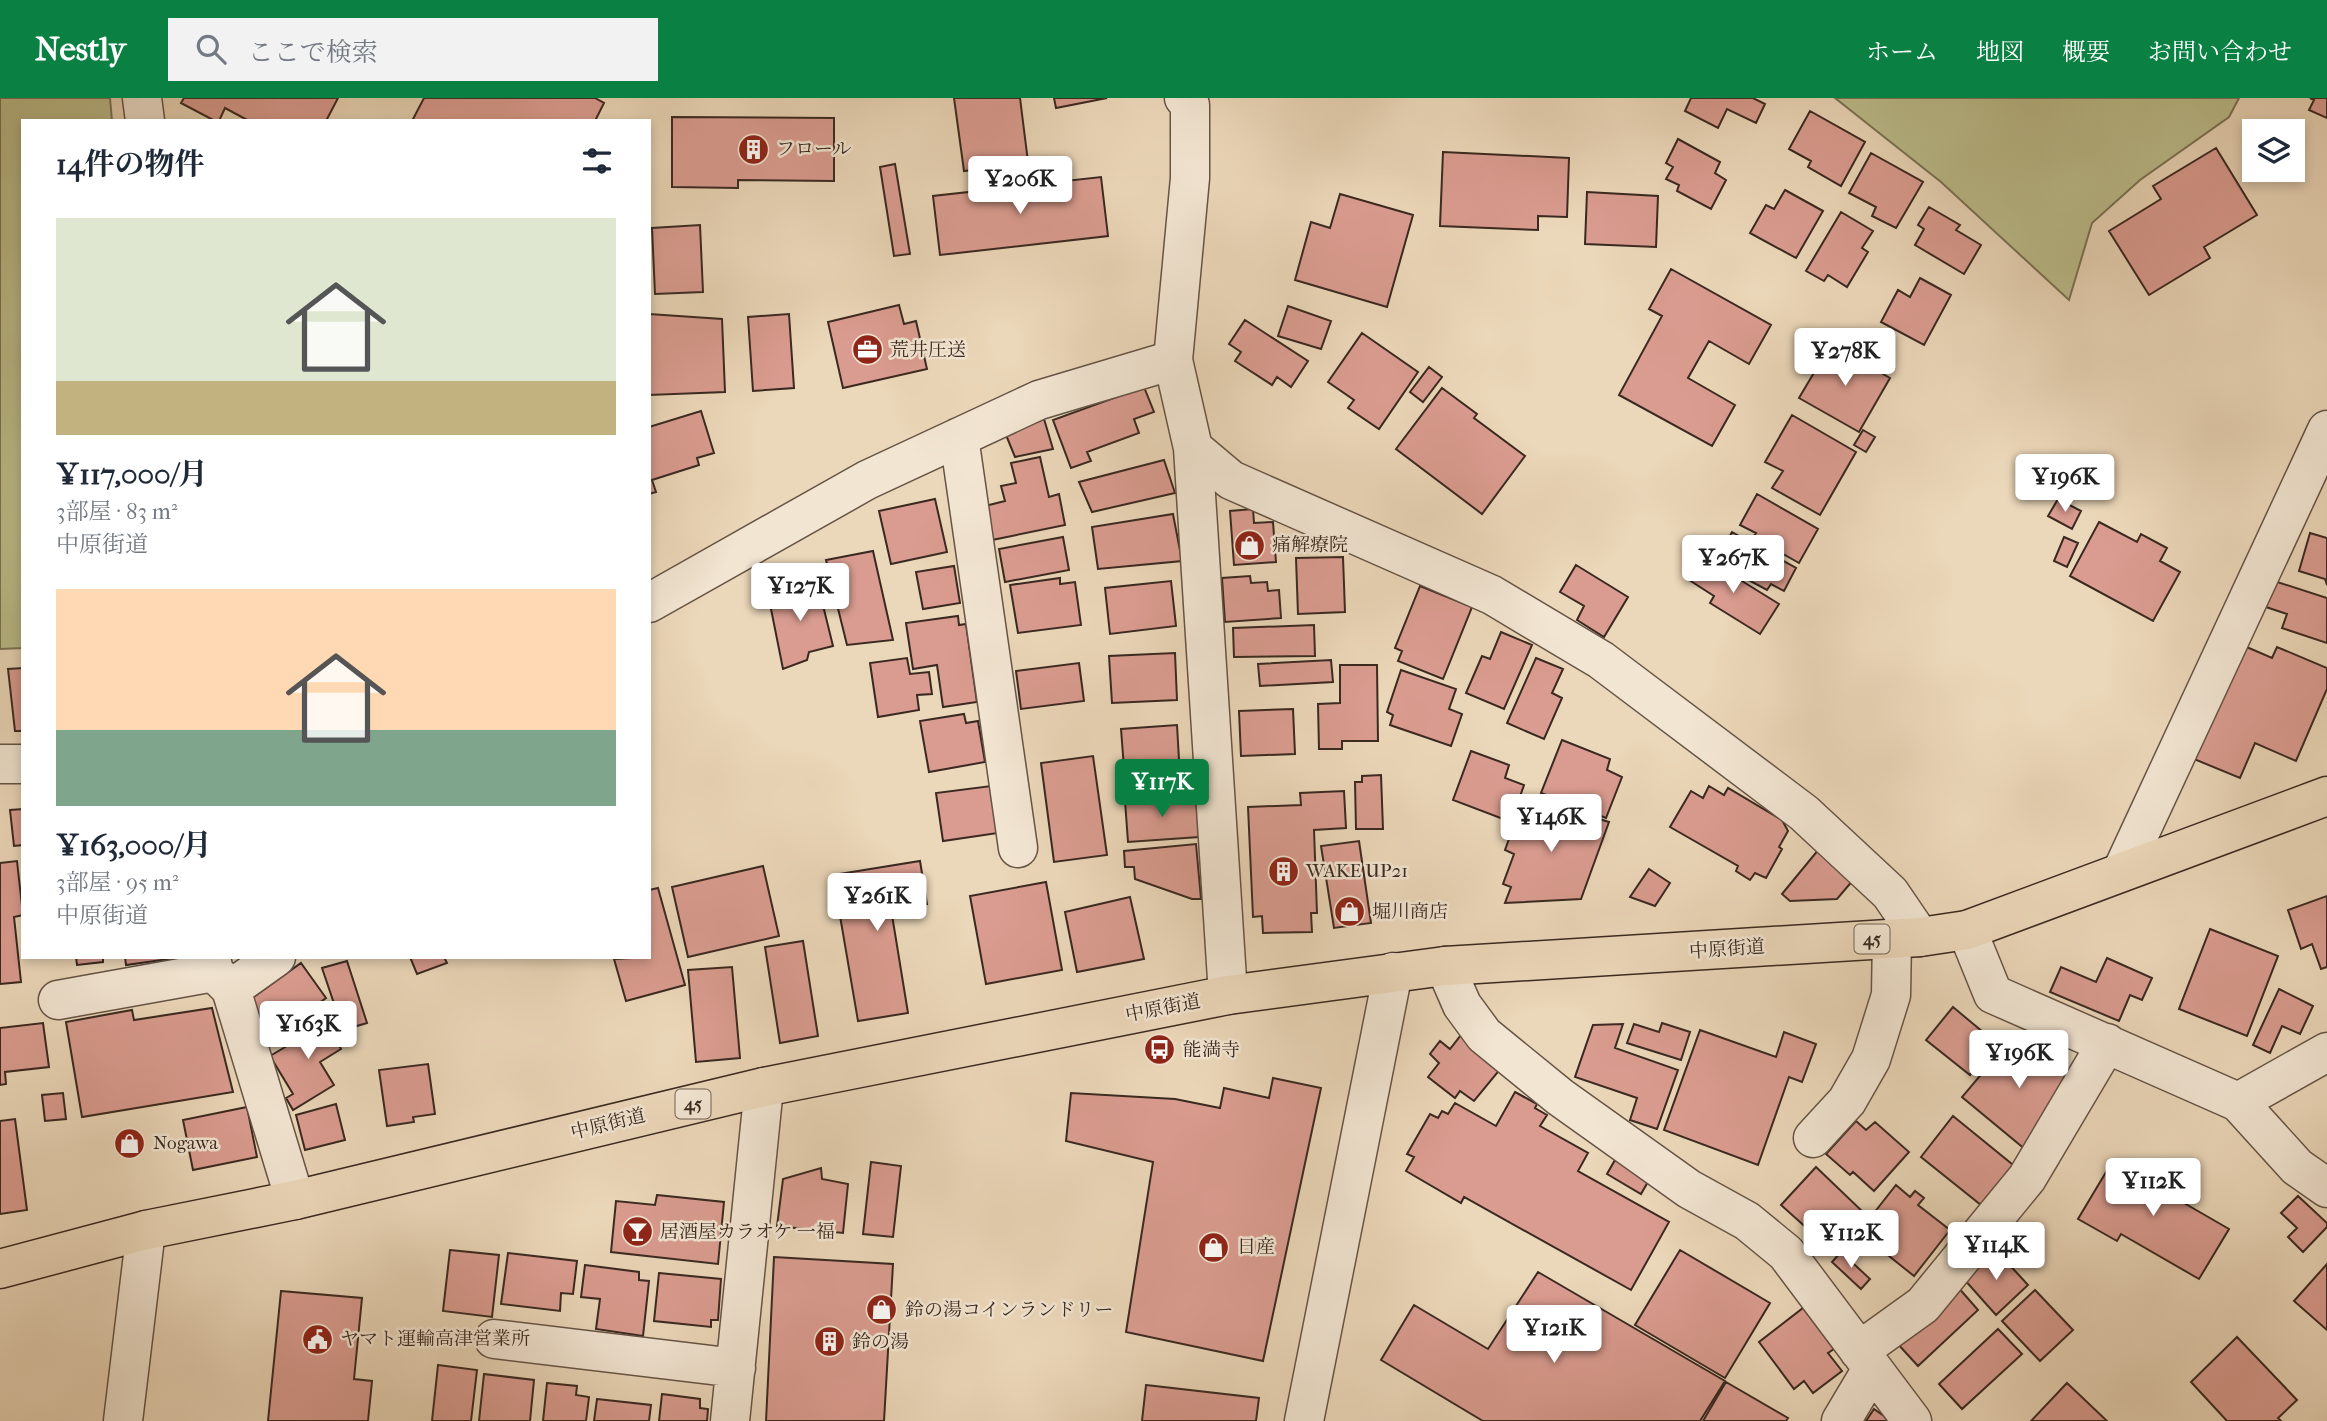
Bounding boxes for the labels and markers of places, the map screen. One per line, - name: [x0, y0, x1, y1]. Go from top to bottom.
- building icon: フロール: [736, 132, 770, 166]
- place label: フロール: [776, 138, 852, 160]
- pin: ¥206K: [971, 156, 1069, 216]
- pin: ¥278K: [1796, 328, 1894, 388]
- office icon: 荒井圧送: [850, 333, 884, 367]
- place label: 荒井圧送: [890, 339, 966, 361]
- pin: ¥196K: [2016, 454, 2114, 514]
- shop icon: 痛解療院: [1232, 528, 1266, 562]
- place label: 痛解療院: [1272, 534, 1348, 556]
- pin: ¥267K: [1684, 536, 1782, 595]
- pin: ¥127K: [751, 564, 849, 623]
- pin: ¥117K: [1113, 760, 1211, 819]
- pin: ¥146K: [1502, 794, 1600, 854]
- building icon: WAKE UP21: [1266, 854, 1300, 888]
- place label: WAKE UP21: [1305, 860, 1408, 882]
- pin: ¥261K: [828, 874, 926, 933]
- shop icon: 堀川商店: [1332, 895, 1366, 929]
- place label: 堀川商店: [1372, 901, 1448, 923]
- pin: ¥163K: [259, 1002, 357, 1061]
- pin: ¥196K: [1970, 1030, 2068, 1090]
- bus stop icon: 能満寺: [1143, 1033, 1177, 1067]
- place label: 能満寺: [1183, 1039, 1240, 1061]
- shop icon: Nogawa: [113, 1126, 147, 1160]
- place label: Nogawa: [153, 1132, 218, 1154]
- pin: ¥112K: [2104, 1158, 2202, 1218]
- pin: ¥112K: [1802, 1210, 1900, 1270]
- bar icon: 居酒屋カラオケ 一福: [620, 1215, 654, 1249]
- place label: 居酒屋カラオケ 一福: [660, 1221, 835, 1243]
- pin: ¥114K: [1947, 1222, 2045, 1282]
- shop icon: 日産: [1197, 1230, 1231, 1264]
- place label: 日産: [1237, 1236, 1275, 1258]
- shop icon: 鈴の湯コインランドリー: [865, 1293, 899, 1327]
- place label: 鈴の湯コインランドリー: [905, 1299, 1113, 1321]
- pin: ¥121K: [1505, 1306, 1603, 1365]
- public building icon: ヤマト運輸高津営業所: [300, 1322, 334, 1356]
- building icon: 鈴の湯: [812, 1325, 846, 1359]
- place label: ヤマト運輸高津営業所: [340, 1328, 530, 1350]
- place label: 鈴の湯: [852, 1331, 909, 1353]

